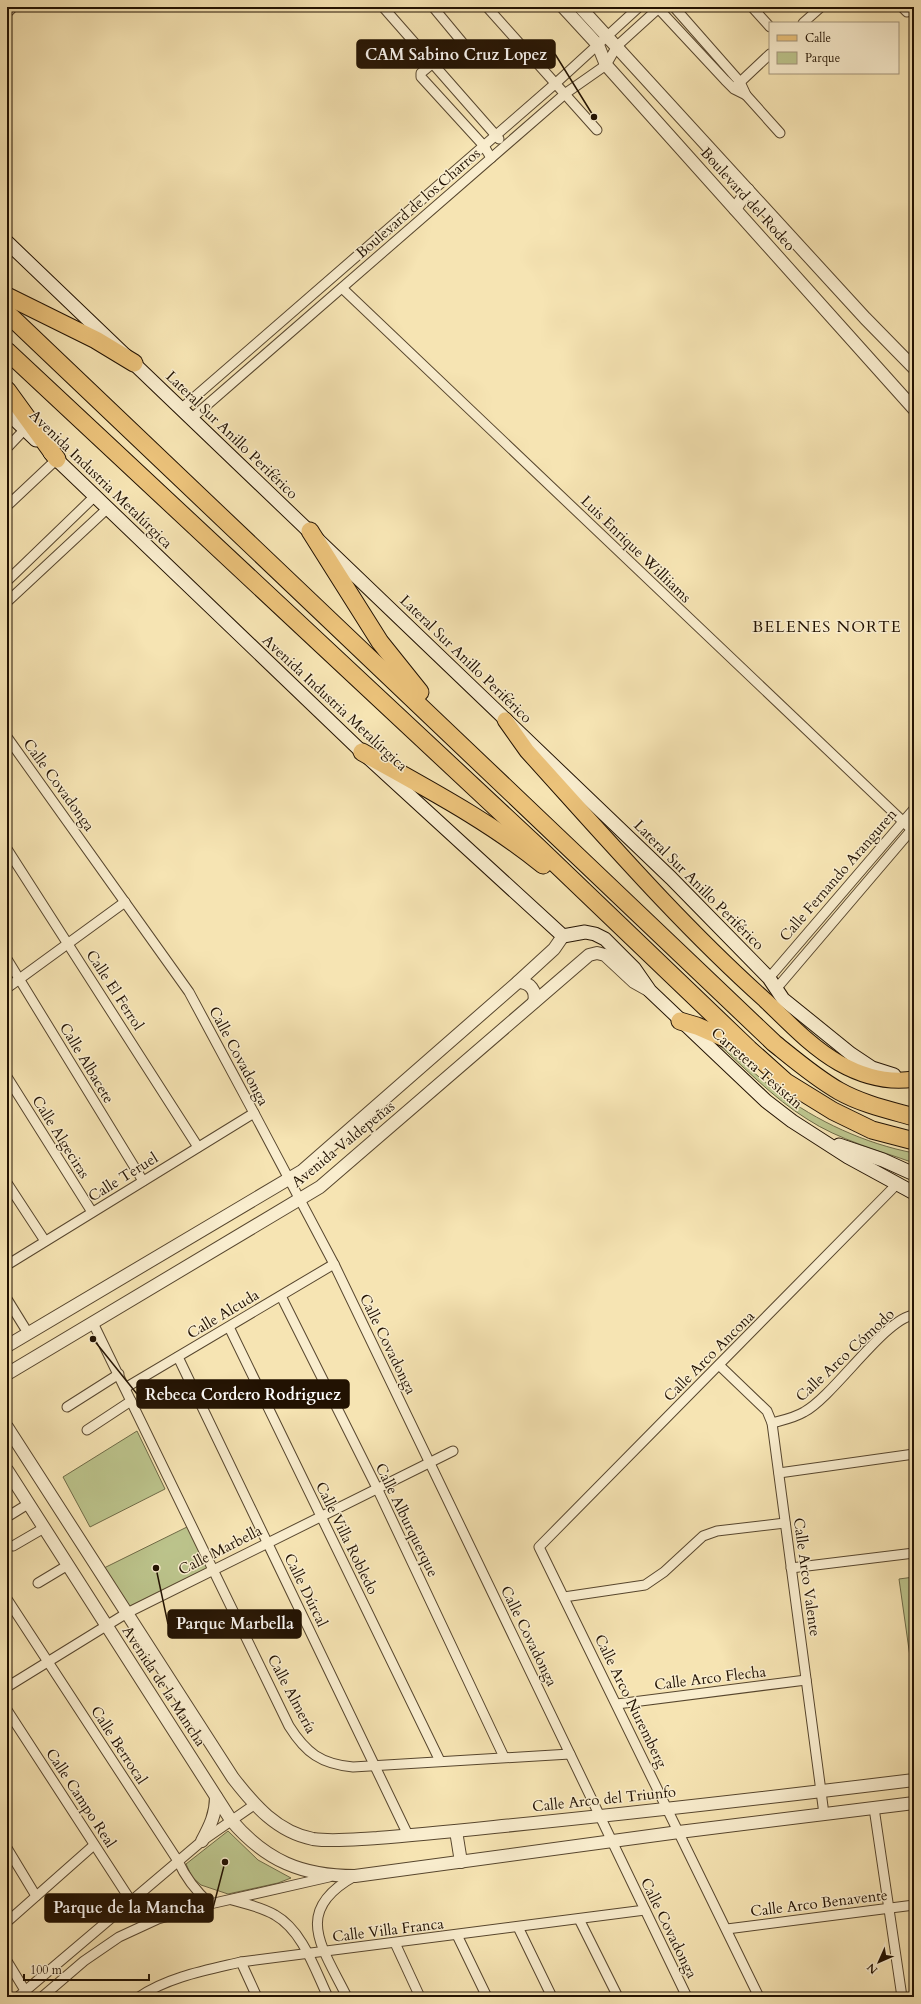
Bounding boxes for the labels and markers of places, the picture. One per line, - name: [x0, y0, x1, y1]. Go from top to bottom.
- callout: CAM Sabino Cruz Lopez: [357, 40, 555, 68]
- callout: Rebeca Cordero Rodriguez: [137, 1380, 349, 1408]
- callout: Parque Marbella: [168, 1610, 301, 1638]
- callout: Parque de la Mancha: [45, 1894, 213, 1922]

